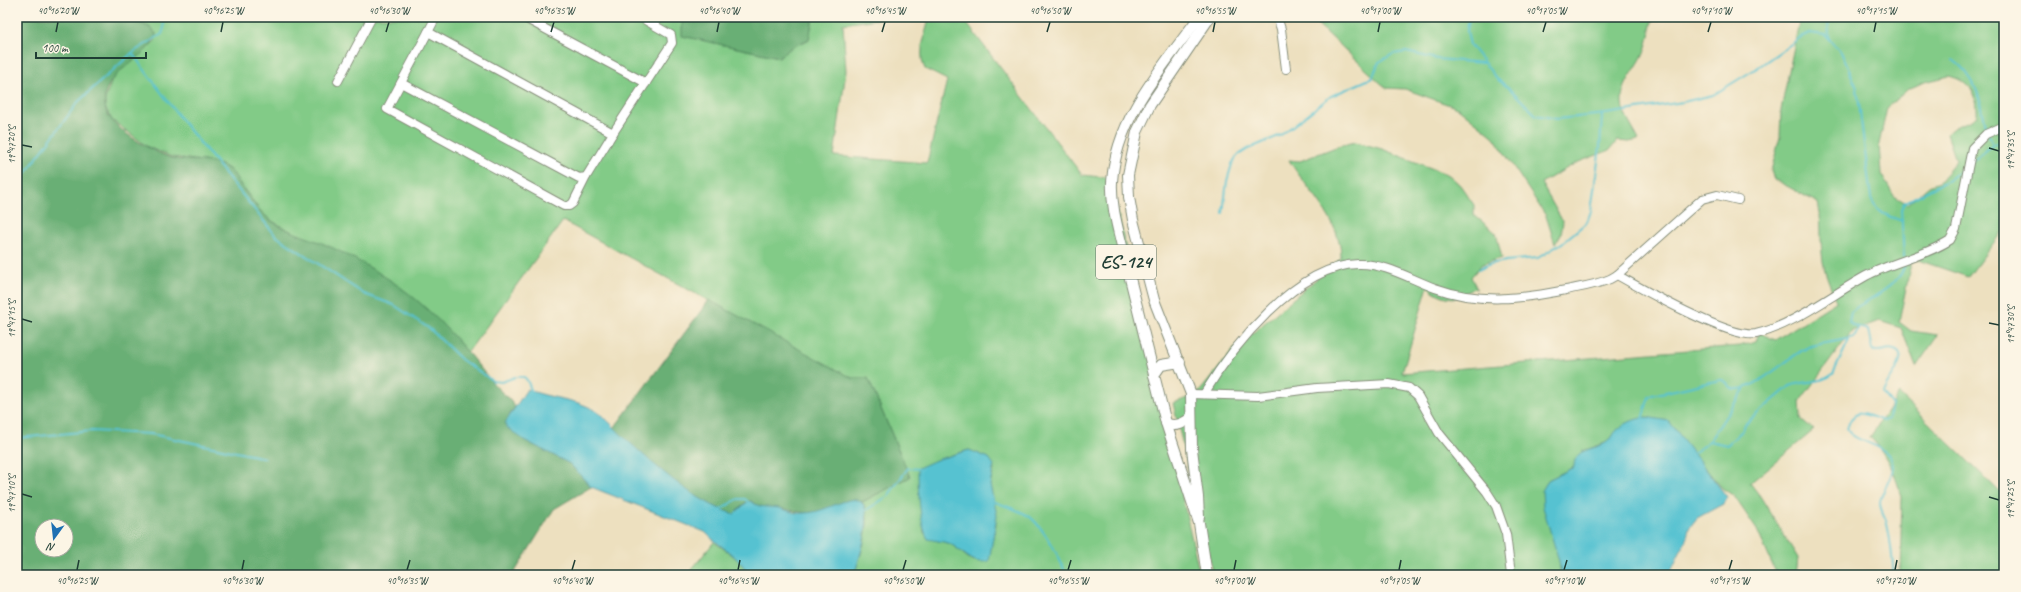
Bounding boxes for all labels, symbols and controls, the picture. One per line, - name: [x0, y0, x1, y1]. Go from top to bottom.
- text: 40°16'20"W: [38, 4, 80, 17]
- text: 40°16'25"W: [203, 4, 245, 17]
- text: 40°16'30"W: [369, 4, 411, 17]
- text: 40°16'35"W: [534, 4, 576, 17]
- text: 40°16'40"W: [699, 4, 741, 17]
- text: 40°16'45"W: [865, 4, 907, 17]
- text: 40°16'50"W: [1030, 4, 1072, 17]
- text: 40°16'55"W: [1195, 4, 1237, 17]
- text: 40°17'00"W: [1360, 4, 1402, 17]
- text: 40°17'05"W: [1526, 4, 1568, 17]
- text: 40°17'10"W: [1691, 4, 1733, 17]
- text: 40°17'15"W: [1856, 4, 1898, 17]
- scale bar: [36, 34, 146, 60]
- text: 100 m: [42, 40, 69, 56]
- text: 19°47'20"S: [5, 124, 18, 164]
- text: 19°47'35"S: [2004, 130, 2017, 170]
- road number: ES-124: [1096, 245, 1156, 279]
- text: 19°47'15"S: [5, 298, 18, 338]
- text: 19°47'30"S: [2004, 304, 2017, 344]
- text: 19°47'10"S: [5, 473, 18, 513]
- text: 19°47'25"S: [2004, 479, 2017, 519]
- north arrow: [34, 518, 74, 558]
- text: N: [44, 539, 57, 555]
- text: 40°16'25"W: [57, 574, 99, 587]
- text: 40°16'30"W: [222, 574, 264, 587]
- text: 40°16'35"W: [387, 574, 429, 587]
- text: 40°16'40"W: [552, 574, 594, 587]
- text: 40°16'45"W: [718, 574, 760, 587]
- text: 40°16'50"W: [883, 574, 925, 587]
- text: 40°16'55"W: [1048, 574, 1090, 587]
- text: 40°17'00"W: [1214, 574, 1256, 587]
- text: 40°17'05"W: [1379, 574, 1421, 587]
- text: 40°17'10"W: [1544, 574, 1586, 587]
- text: 40°17'15"W: [1709, 574, 1751, 587]
- text: 40°17'20"W: [1875, 574, 1917, 587]

